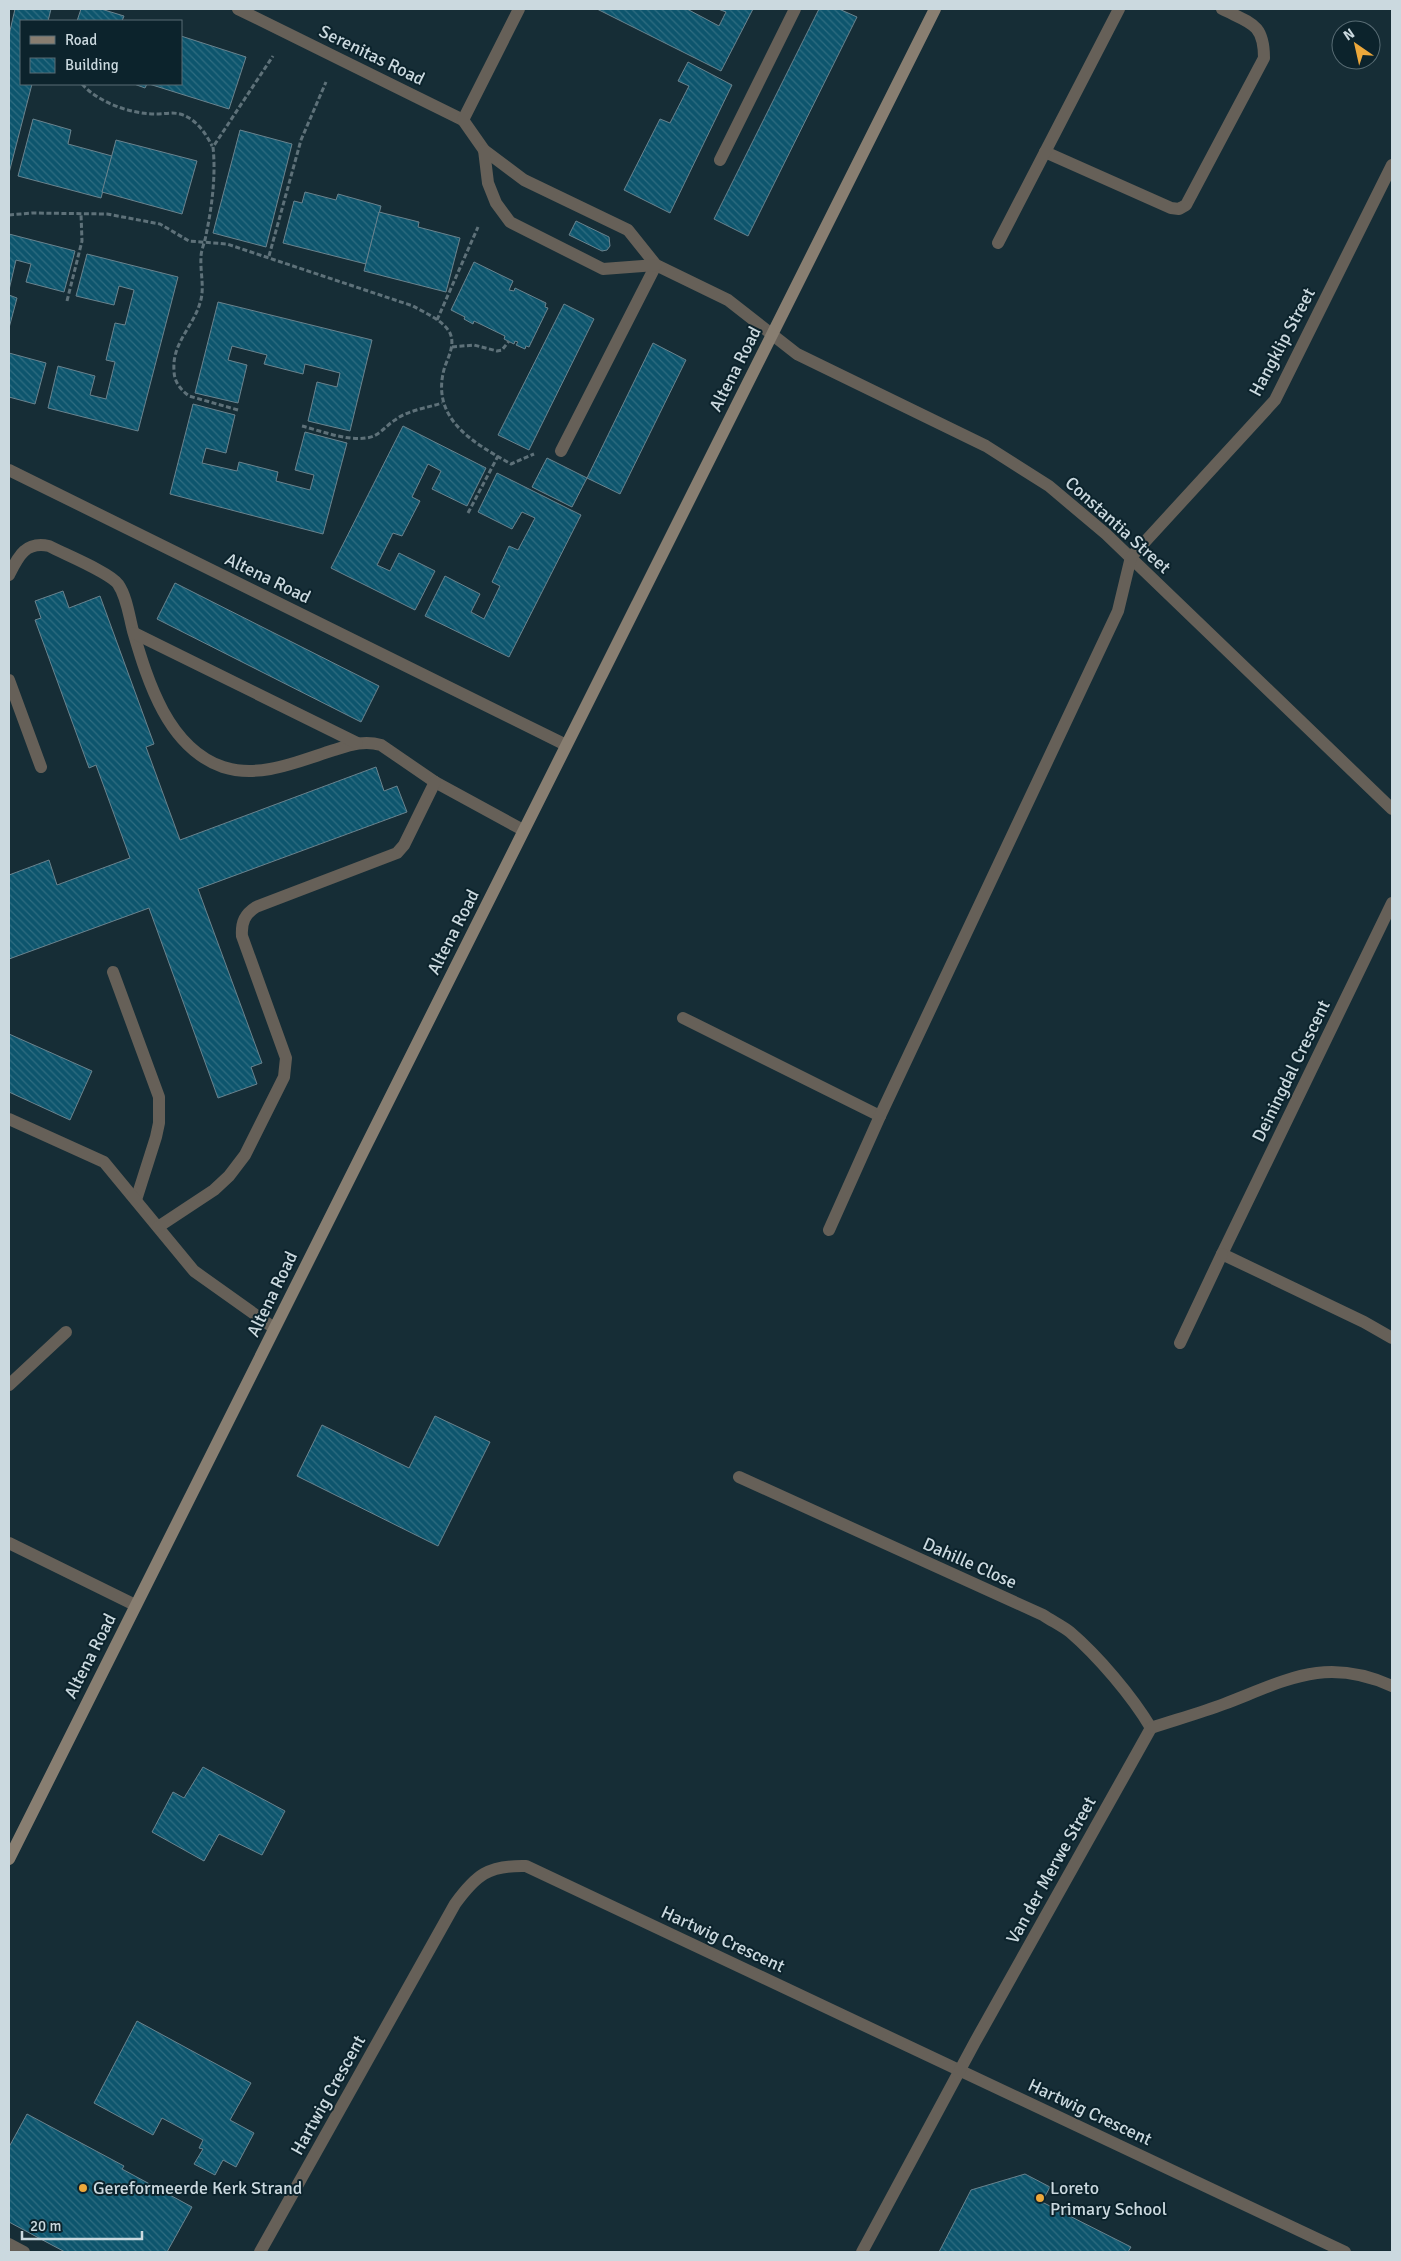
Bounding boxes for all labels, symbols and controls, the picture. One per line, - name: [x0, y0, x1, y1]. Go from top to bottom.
- legend: [20, 20, 182, 85]
- street label: Serenitas Road: [316, 20, 428, 90]
- north arrow: [1331, 20, 1381, 70]
- text: N: [1340, 25, 1358, 44]
- text: Road: [65, 31, 97, 49]
- text: Building: [65, 56, 119, 74]
- street label: Hangklip Street: [1244, 284, 1320, 400]
- street label: Altena Road: [704, 323, 766, 415]
- street label: Constantia Street: [1061, 472, 1175, 578]
- street label: Altena Road: [222, 548, 314, 608]
- street label: Altena Road: [422, 886, 484, 978]
- street label: Deiningdal Crescent: [1247, 996, 1335, 1146]
- street label: Altena Road: [242, 1248, 302, 1340]
- street label: Dahille Close: [920, 1532, 1020, 1594]
- street label: Altena Road: [59, 1610, 121, 1702]
- street label: Van der Merwe Street: [1001, 1793, 1101, 1947]
- street label: Hartwig Crescent: [658, 1901, 788, 1977]
- street label: Hartwig Crescent: [286, 2031, 370, 2159]
- street label: Hartwig Crescent: [1025, 2074, 1155, 2150]
- place label: Gereformeerde Kerk Strand: [93, 2177, 302, 2199]
- place label: Loreto Primary School: [1050, 2177, 1167, 2220]
- marker: Gereformeerde Kerk Strand: [77, 2182, 89, 2194]
- marker: Loreto Primary School: [1034, 2192, 1046, 2204]
- scale bar: [22, 2208, 142, 2240]
- text: 20 m: [30, 2217, 61, 2235]

